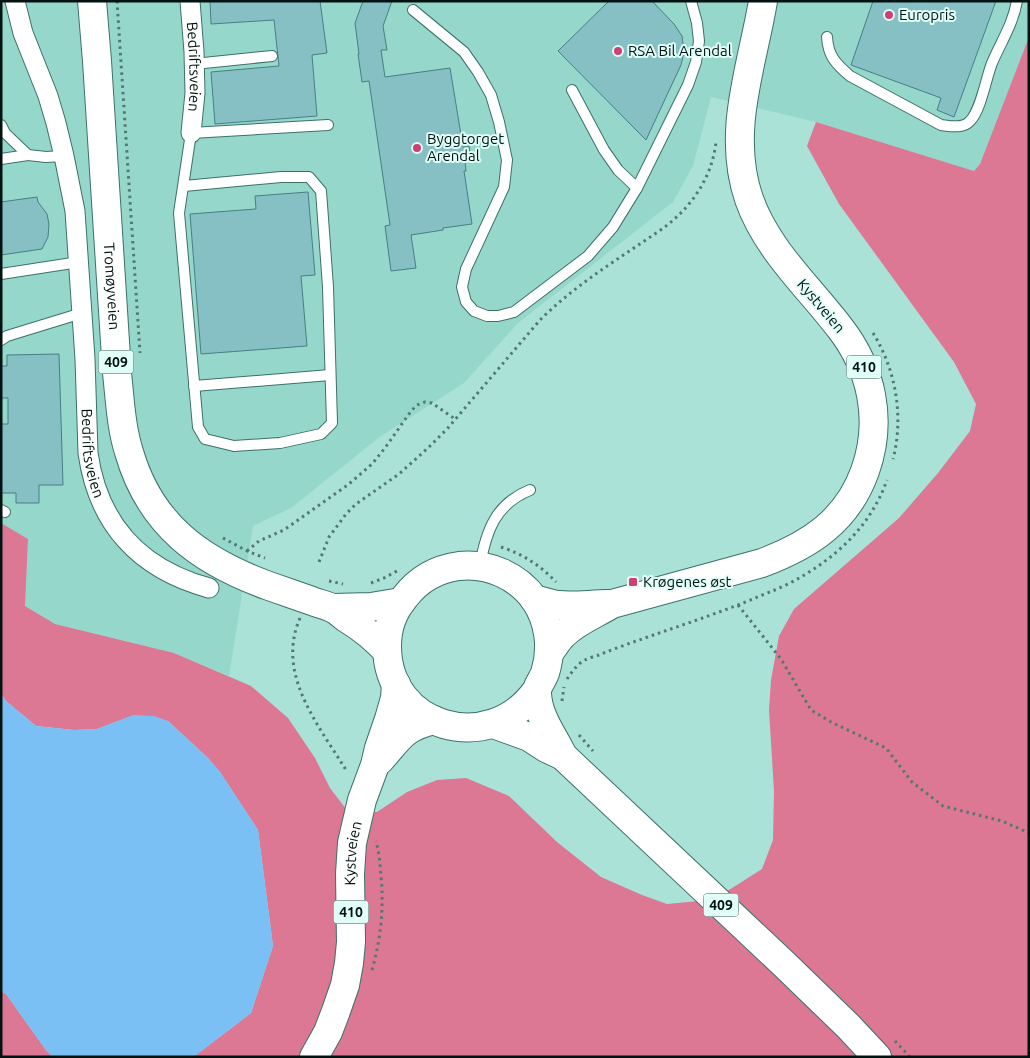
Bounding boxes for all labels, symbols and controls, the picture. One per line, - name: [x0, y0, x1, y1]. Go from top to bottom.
- place label: Europris: [899, 6, 955, 23]
- marker: Europris: [883, 9, 895, 21]
- street label: Bedriftsveien: [184, 21, 204, 113]
- place label: RSA Bil Arendal: [628, 42, 732, 59]
- marker: RSA Bil Arendal: [612, 45, 624, 57]
- place label: Byggtorget Arendal: [427, 130, 504, 164]
- marker: Byggtorget Arendal: [411, 142, 423, 154]
- street label: Tromøyveien: [101, 242, 123, 331]
- street label: Kystveien: [794, 275, 849, 336]
- road number: 409: [98, 351, 134, 374]
- road number: 410: [846, 356, 882, 378]
- street label: Bedriftsveien: [79, 408, 108, 500]
- place label: Krøgenes øst: [643, 573, 732, 590]
- marker: Krøgenes øst: [627, 576, 639, 588]
- street label: Kystveien: [341, 819, 365, 886]
- road number: 409: [704, 894, 738, 916]
- road number: 410: [334, 900, 368, 924]

